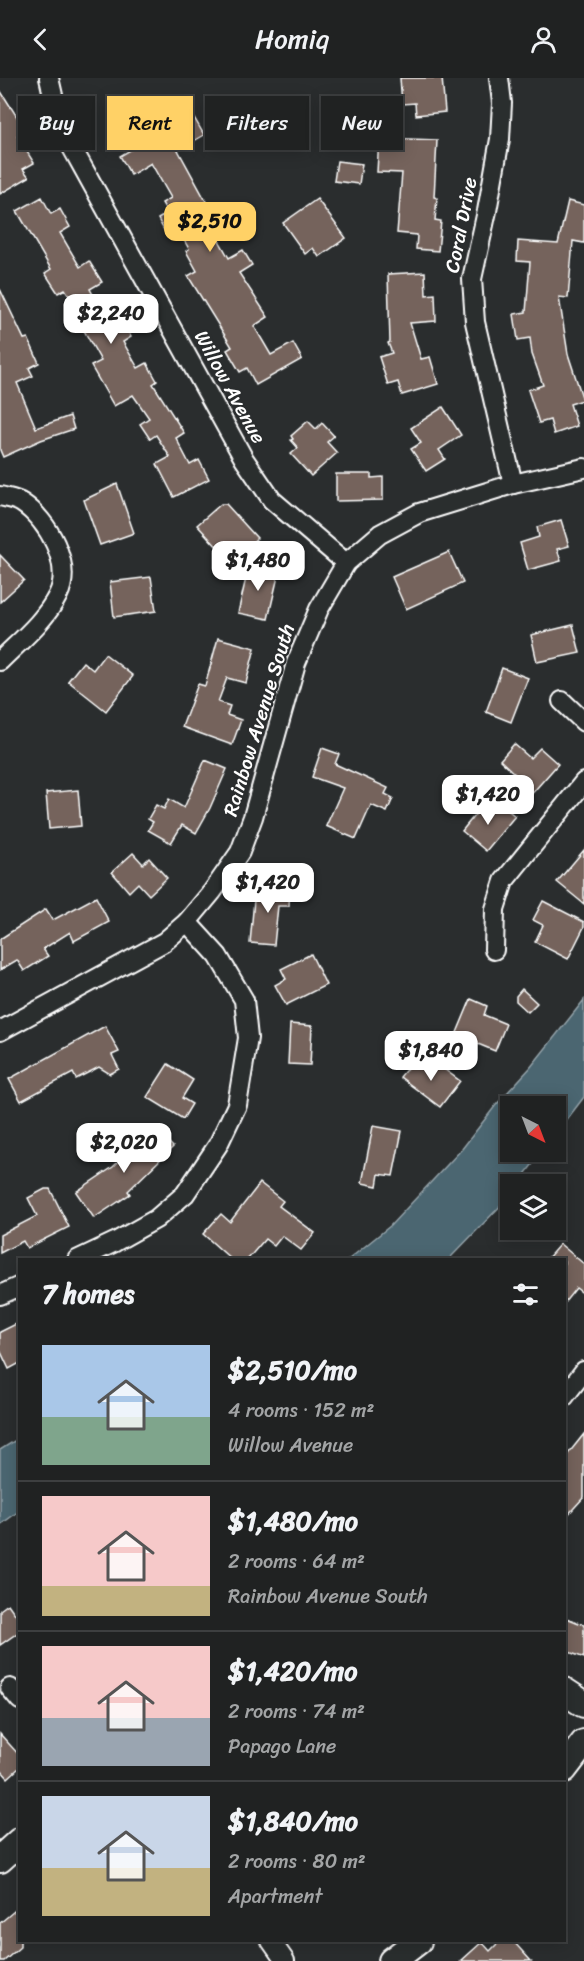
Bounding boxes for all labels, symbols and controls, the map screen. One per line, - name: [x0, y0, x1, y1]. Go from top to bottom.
- text: Homiq: [255, 15, 329, 63]
- icon: back: [24, 23, 57, 56]
- icon: person: [527, 23, 560, 56]
- chip: Buy: [18, 96, 95, 150]
- chip: Rent: [107, 96, 193, 150]
- chip: Filters: [205, 96, 309, 150]
- chip: New: [321, 96, 403, 150]
- street label: Coral Drive: [435, 174, 487, 276]
- pin: $2,510: [161, 202, 259, 253]
- text: $2,510: [178, 204, 242, 239]
- pin: $2,240: [62, 294, 160, 345]
- text: $2,240: [77, 296, 145, 331]
- street label: Willow Avenue: [184, 324, 276, 450]
- pin: $1,480: [209, 541, 307, 592]
- text: $1,480: [226, 543, 290, 578]
- street label: Rainbow Avenue South: [213, 619, 305, 821]
- pin: $1,420: [439, 775, 537, 826]
- text: $1,420: [456, 777, 520, 812]
- pin: $1,420: [219, 863, 317, 914]
- text: $1,420: [236, 865, 300, 900]
- pin: $1,840: [382, 1031, 480, 1082]
- text: $1,840: [399, 1033, 463, 1068]
- north arrow: [500, 1096, 566, 1162]
- map controls: [500, 1096, 566, 1240]
- pin: $2,020: [75, 1123, 173, 1174]
- text: $2,020: [90, 1125, 158, 1160]
- button: layers: [500, 1174, 566, 1240]
- text: 7 homes: [42, 1271, 134, 1317]
- icon: filters: [509, 1278, 542, 1311]
- text: $2,510/mo: [228, 1347, 357, 1393]
- icon: home: [90, 1369, 162, 1441]
- text: 4 rooms · 152 m²: [228, 1393, 374, 1428]
- text: Willow Avenue: [228, 1428, 353, 1463]
- text: $1,480/mo: [228, 1498, 358, 1544]
- icon: home: [90, 1520, 162, 1592]
- text: 2 rooms · 64 m²: [228, 1544, 365, 1579]
- text: Rainbow Avenue South: [228, 1579, 428, 1614]
- text: $1,420/mo: [228, 1648, 357, 1694]
- icon: home: [90, 1670, 162, 1742]
- text: 2 rooms · 74 m²: [228, 1694, 365, 1729]
- text: Papago Lane: [228, 1729, 336, 1764]
- text: $1,840/mo: [228, 1798, 358, 1844]
- icon: home: [90, 1820, 162, 1892]
- text: 2 rooms · 80 m²: [228, 1844, 366, 1879]
- text: Apartment: [228, 1879, 322, 1914]

